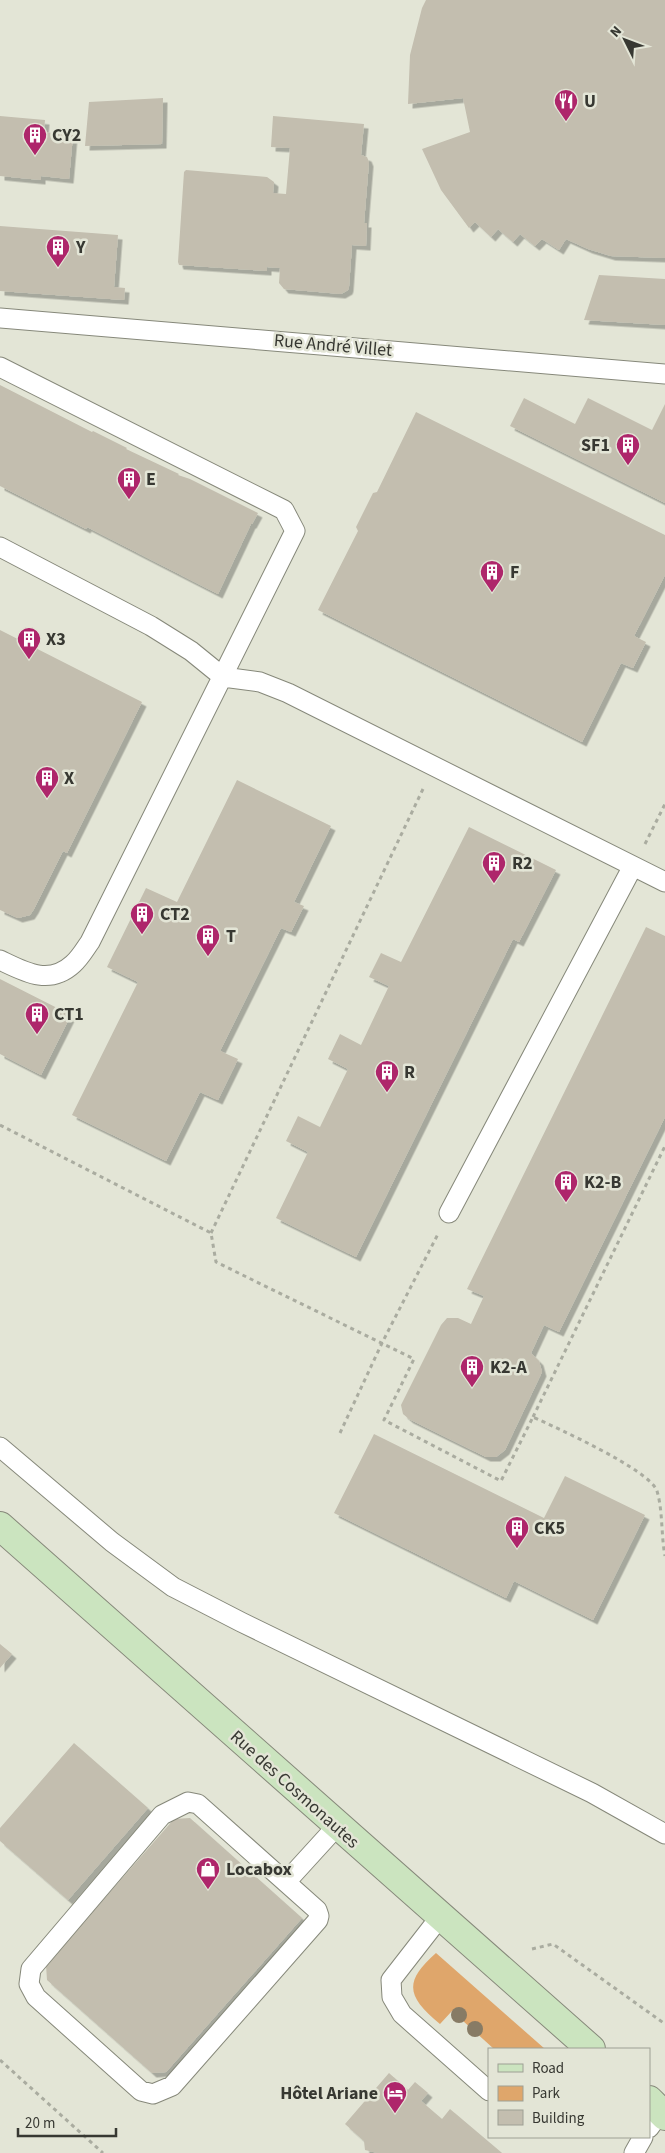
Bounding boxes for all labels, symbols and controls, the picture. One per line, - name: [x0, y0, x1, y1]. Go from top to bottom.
- north arrow: [600, 15, 650, 65]
- text: N: [606, 22, 627, 42]
- restaurant icon: U: [553, 88, 579, 122]
- place label: U: [584, 89, 596, 114]
- building icon: CY2: [22, 122, 48, 156]
- place label: CY2: [52, 123, 81, 148]
- building icon: Y: [45, 234, 71, 268]
- place label: Y: [75, 235, 86, 260]
- street label: Rue André Villet: [273, 328, 393, 363]
- building icon: SF1: [615, 432, 641, 466]
- place label: SF1: [581, 433, 610, 458]
- building icon: E: [116, 466, 142, 500]
- place label: E: [146, 467, 156, 492]
- building icon: F: [479, 559, 505, 593]
- place label: F: [510, 560, 519, 585]
- building icon: X3: [16, 626, 42, 660]
- place label: X3: [46, 627, 66, 652]
- building icon: X: [34, 765, 60, 799]
- place label: X: [64, 766, 75, 791]
- building icon: R2: [481, 850, 507, 884]
- place label: R2: [512, 851, 533, 876]
- building icon: CT2: [129, 901, 155, 935]
- place label: CT2: [160, 902, 190, 927]
- building icon: T: [195, 923, 221, 957]
- place label: T: [226, 924, 236, 949]
- building icon: CT1: [24, 1001, 50, 1035]
- place label: CT1: [54, 1002, 84, 1027]
- building icon: R: [374, 1059, 400, 1093]
- place label: R: [404, 1060, 415, 1085]
- building icon: K2-B: [553, 1169, 579, 1203]
- place label: K2-B: [584, 1170, 622, 1195]
- building icon: K2-A: [459, 1354, 485, 1388]
- place label: K2-A: [490, 1355, 528, 1380]
- building icon: CK5: [504, 1515, 530, 1549]
- place label: CK5: [534, 1516, 565, 1541]
- street label: Rue des Cosmonautes: [225, 1725, 365, 1854]
- shop icon: Locabox: [195, 1856, 221, 1890]
- place label: Locabox: [226, 1857, 292, 1882]
- legend: [488, 2048, 650, 2138]
- text: Road: [532, 2058, 564, 2079]
- hotel icon: Hôtel Ariane: [382, 2080, 408, 2114]
- place label: Hôtel Ariane: [280, 2081, 378, 2106]
- text: Park: [532, 2083, 561, 2104]
- scale bar: [18, 2106, 115, 2138]
- text: Building: [532, 2108, 585, 2129]
- text: 20 m: [25, 2113, 55, 2134]

